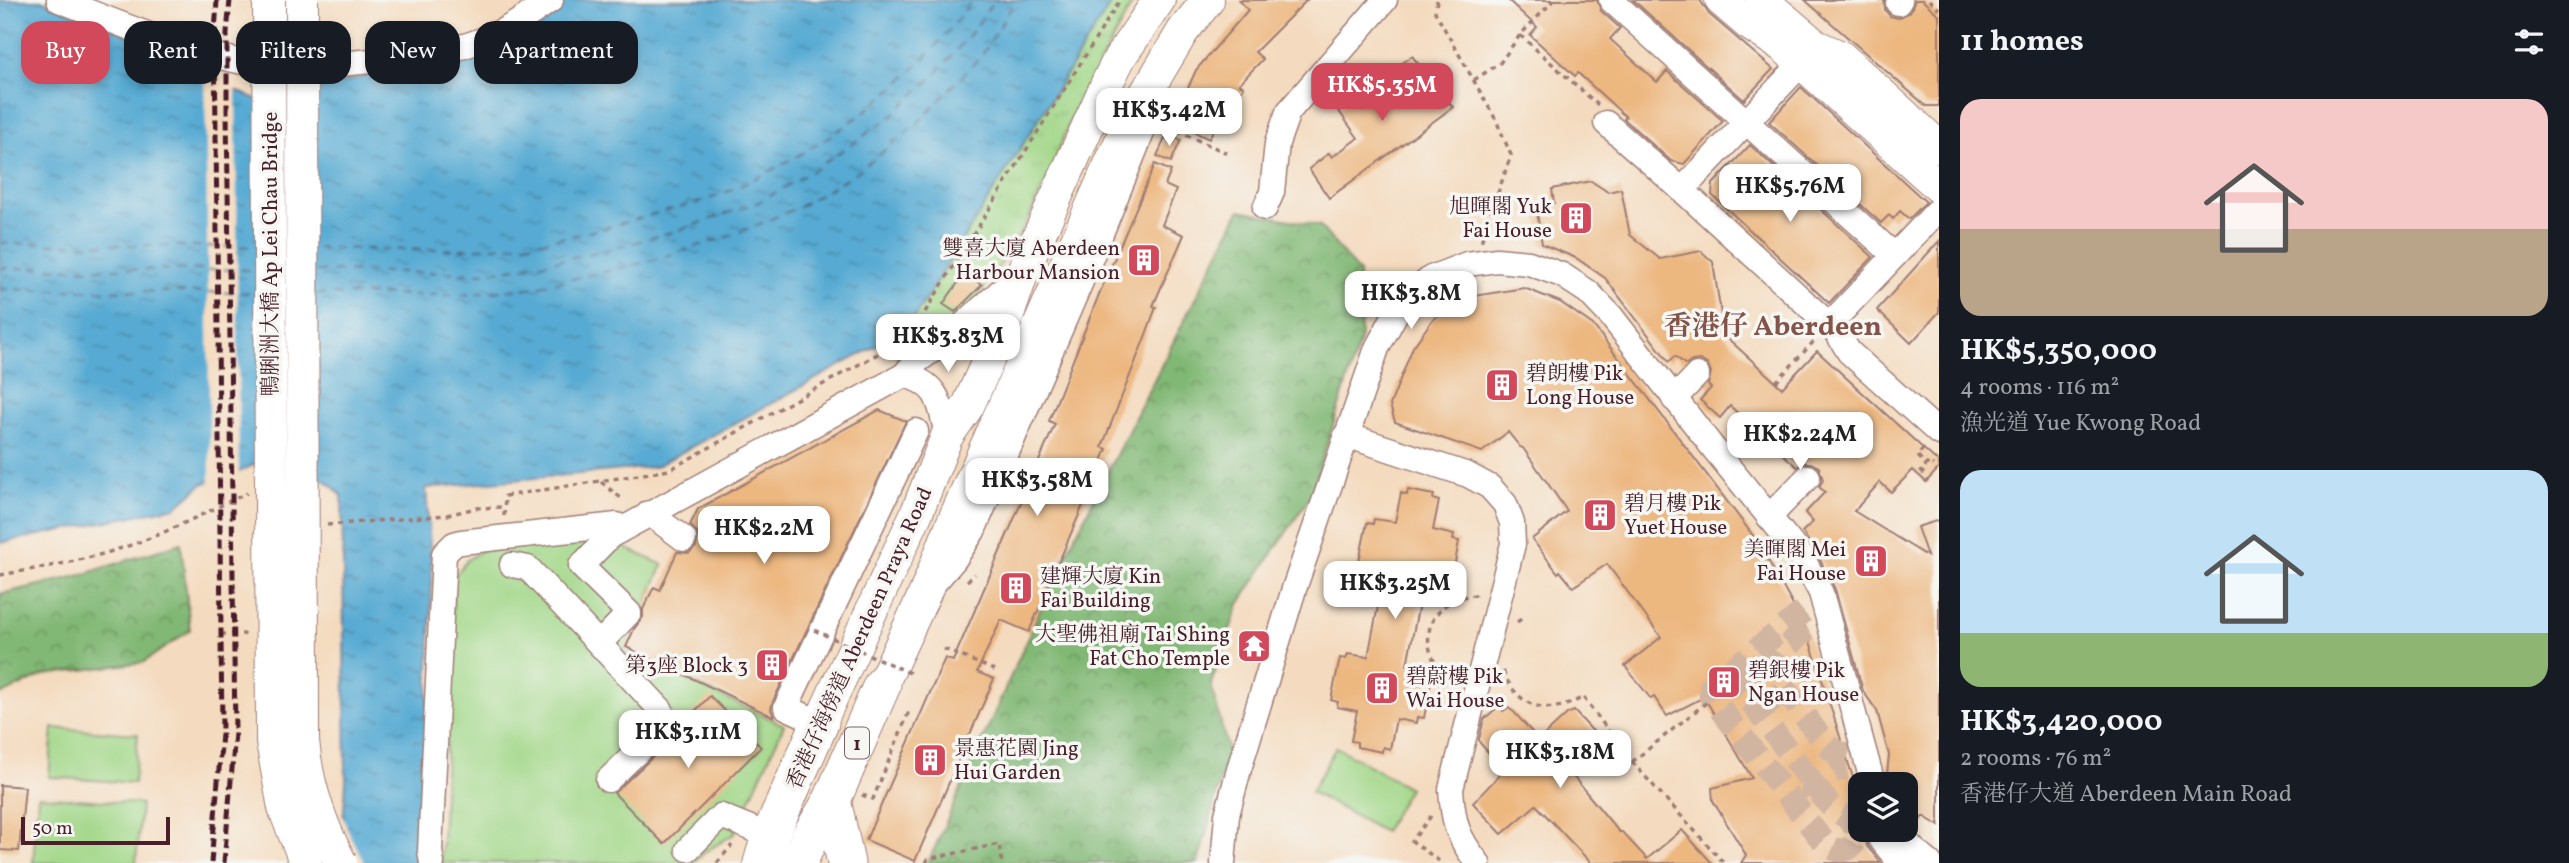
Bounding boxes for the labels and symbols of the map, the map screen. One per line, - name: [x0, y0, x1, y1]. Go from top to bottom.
- pin: HK$5.35M: [1310, 64, 1454, 123]
- pin: HK$3.42M: [1097, 88, 1241, 148]
- street label: 鴨脷洲大橋 Ap Lei Chau Bridge: [257, 111, 286, 397]
- pin: HK$5.76M: [1718, 164, 1862, 224]
- place label: 旭暉閣 Yuk Fai House: [1449, 193, 1553, 246]
- building icon: 旭暉閣 Yuk Fai House: [1557, 199, 1595, 237]
- place label: 雙喜大廈 Aberdeen Harbour Mansion: [942, 235, 1120, 288]
- building icon: 雙喜大廈 Aberdeen Harbour Mansion: [1125, 241, 1163, 279]
- pin: HK$3.8M: [1346, 272, 1476, 331]
- district label: 香港仔 Aberdeen: [1664, 308, 1882, 347]
- pin: HK$3.83M: [876, 314, 1020, 374]
- place label: 碧朗樓 Pik Long House: [1526, 360, 1634, 413]
- building icon: 碧朗樓 Pik Long House: [1483, 366, 1521, 404]
- pin: HK$2.24M: [1728, 412, 1872, 472]
- pin: HK$3.58M: [965, 458, 1109, 518]
- street label: 香港仔海傍道 Aberdeen Praya Road: [780, 483, 940, 794]
- place label: 碧月樓 Pik Yuet House: [1624, 490, 1727, 543]
- building icon: 碧月樓 Pik Yuet House: [1581, 496, 1619, 534]
- pin: HK$2.2M: [699, 506, 829, 566]
- place label: 美暉閣 Mei Fai House: [1743, 536, 1846, 589]
- building icon: 美暉閣 Mei Fai House: [1852, 542, 1890, 580]
- pin: HK$3.25M: [1323, 562, 1467, 621]
- place label: 建輝大廈 Kin Fai Building: [1040, 563, 1161, 616]
- building icon: 建輝大廈 Kin Fai Building: [997, 569, 1035, 607]
- place label: 大聖佛祖廟 Tai Shing Fat Cho Temple: [1035, 621, 1230, 674]
- temple icon: 大聖佛祖廟 Tai Shing Fat Cho Temple: [1235, 627, 1273, 665]
- building icon: 第3座 Block 3: [753, 646, 791, 684]
- place label: 第3座 Block 3: [625, 652, 748, 681]
- place label: 碧銀樓 Pik Ngan House: [1748, 657, 1859, 710]
- place label: 碧蔚樓 Pik Wai House: [1406, 663, 1504, 716]
- building icon: 碧銀樓 Pik Ngan House: [1705, 663, 1743, 701]
- building icon: 碧蔚樓 Pik Wai House: [1363, 669, 1401, 707]
- pin: HK$3.11M: [616, 710, 760, 770]
- road number: 1: [845, 728, 869, 758]
- pin: HK$3.18M: [1488, 730, 1632, 790]
- place label: 景惠花園 Jing Hui Garden: [954, 735, 1079, 788]
- building icon: 景惠花園 Jing Hui Garden: [911, 741, 949, 779]
- scale bar: [21, 814, 170, 846]

